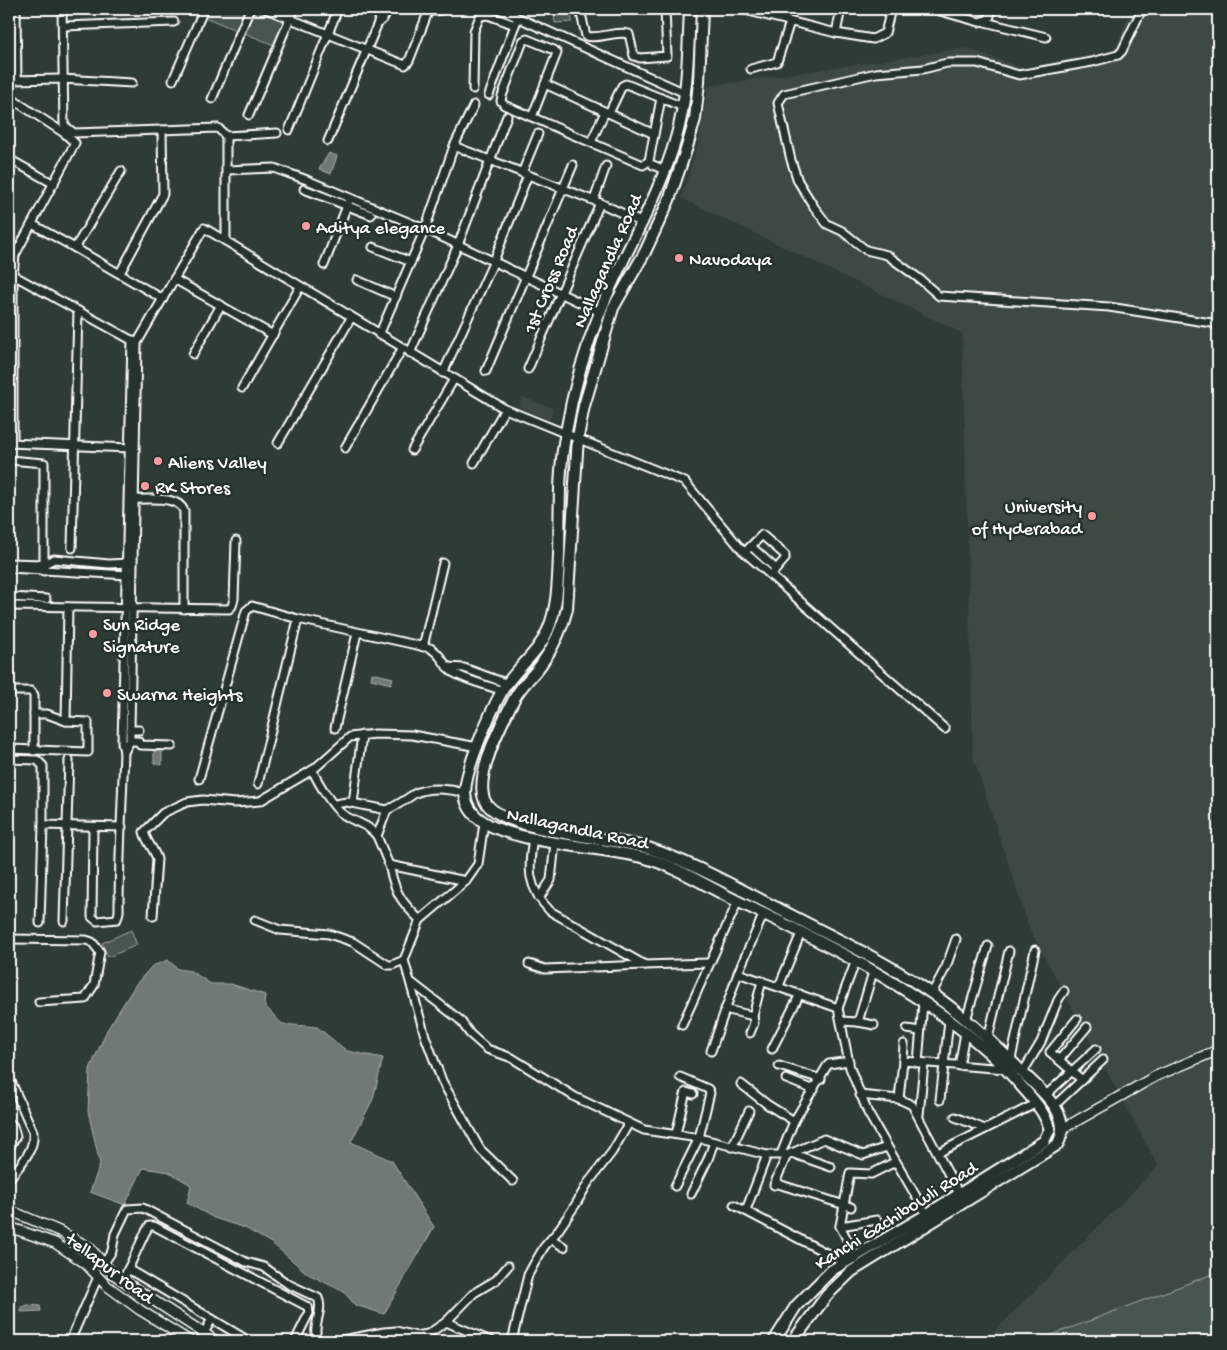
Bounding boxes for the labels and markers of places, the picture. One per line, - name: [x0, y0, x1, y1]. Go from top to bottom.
- place label: Aditya elegance: [316, 218, 445, 241]
- marker: Aditya elegance: [300, 220, 312, 232]
- place label: Navodaya: [689, 250, 773, 273]
- marker: Navodaya: [673, 252, 685, 264]
- place label: Aliens Valley: [168, 453, 267, 476]
- marker: Aliens Valley: [152, 455, 164, 467]
- place label: RK Stores: [155, 478, 231, 501]
- marker: RK Stores: [139, 480, 151, 492]
- place label: University of Hyderabad: [972, 497, 1084, 542]
- marker: University of Hyderabad: [1086, 510, 1098, 522]
- place label: Sun Ridge Signature: [103, 615, 180, 660]
- marker: Sun Ridge Signature: [87, 628, 99, 640]
- place label: Swarna Heights: [117, 685, 243, 708]
- marker: Swarna Heights: [101, 687, 113, 699]

